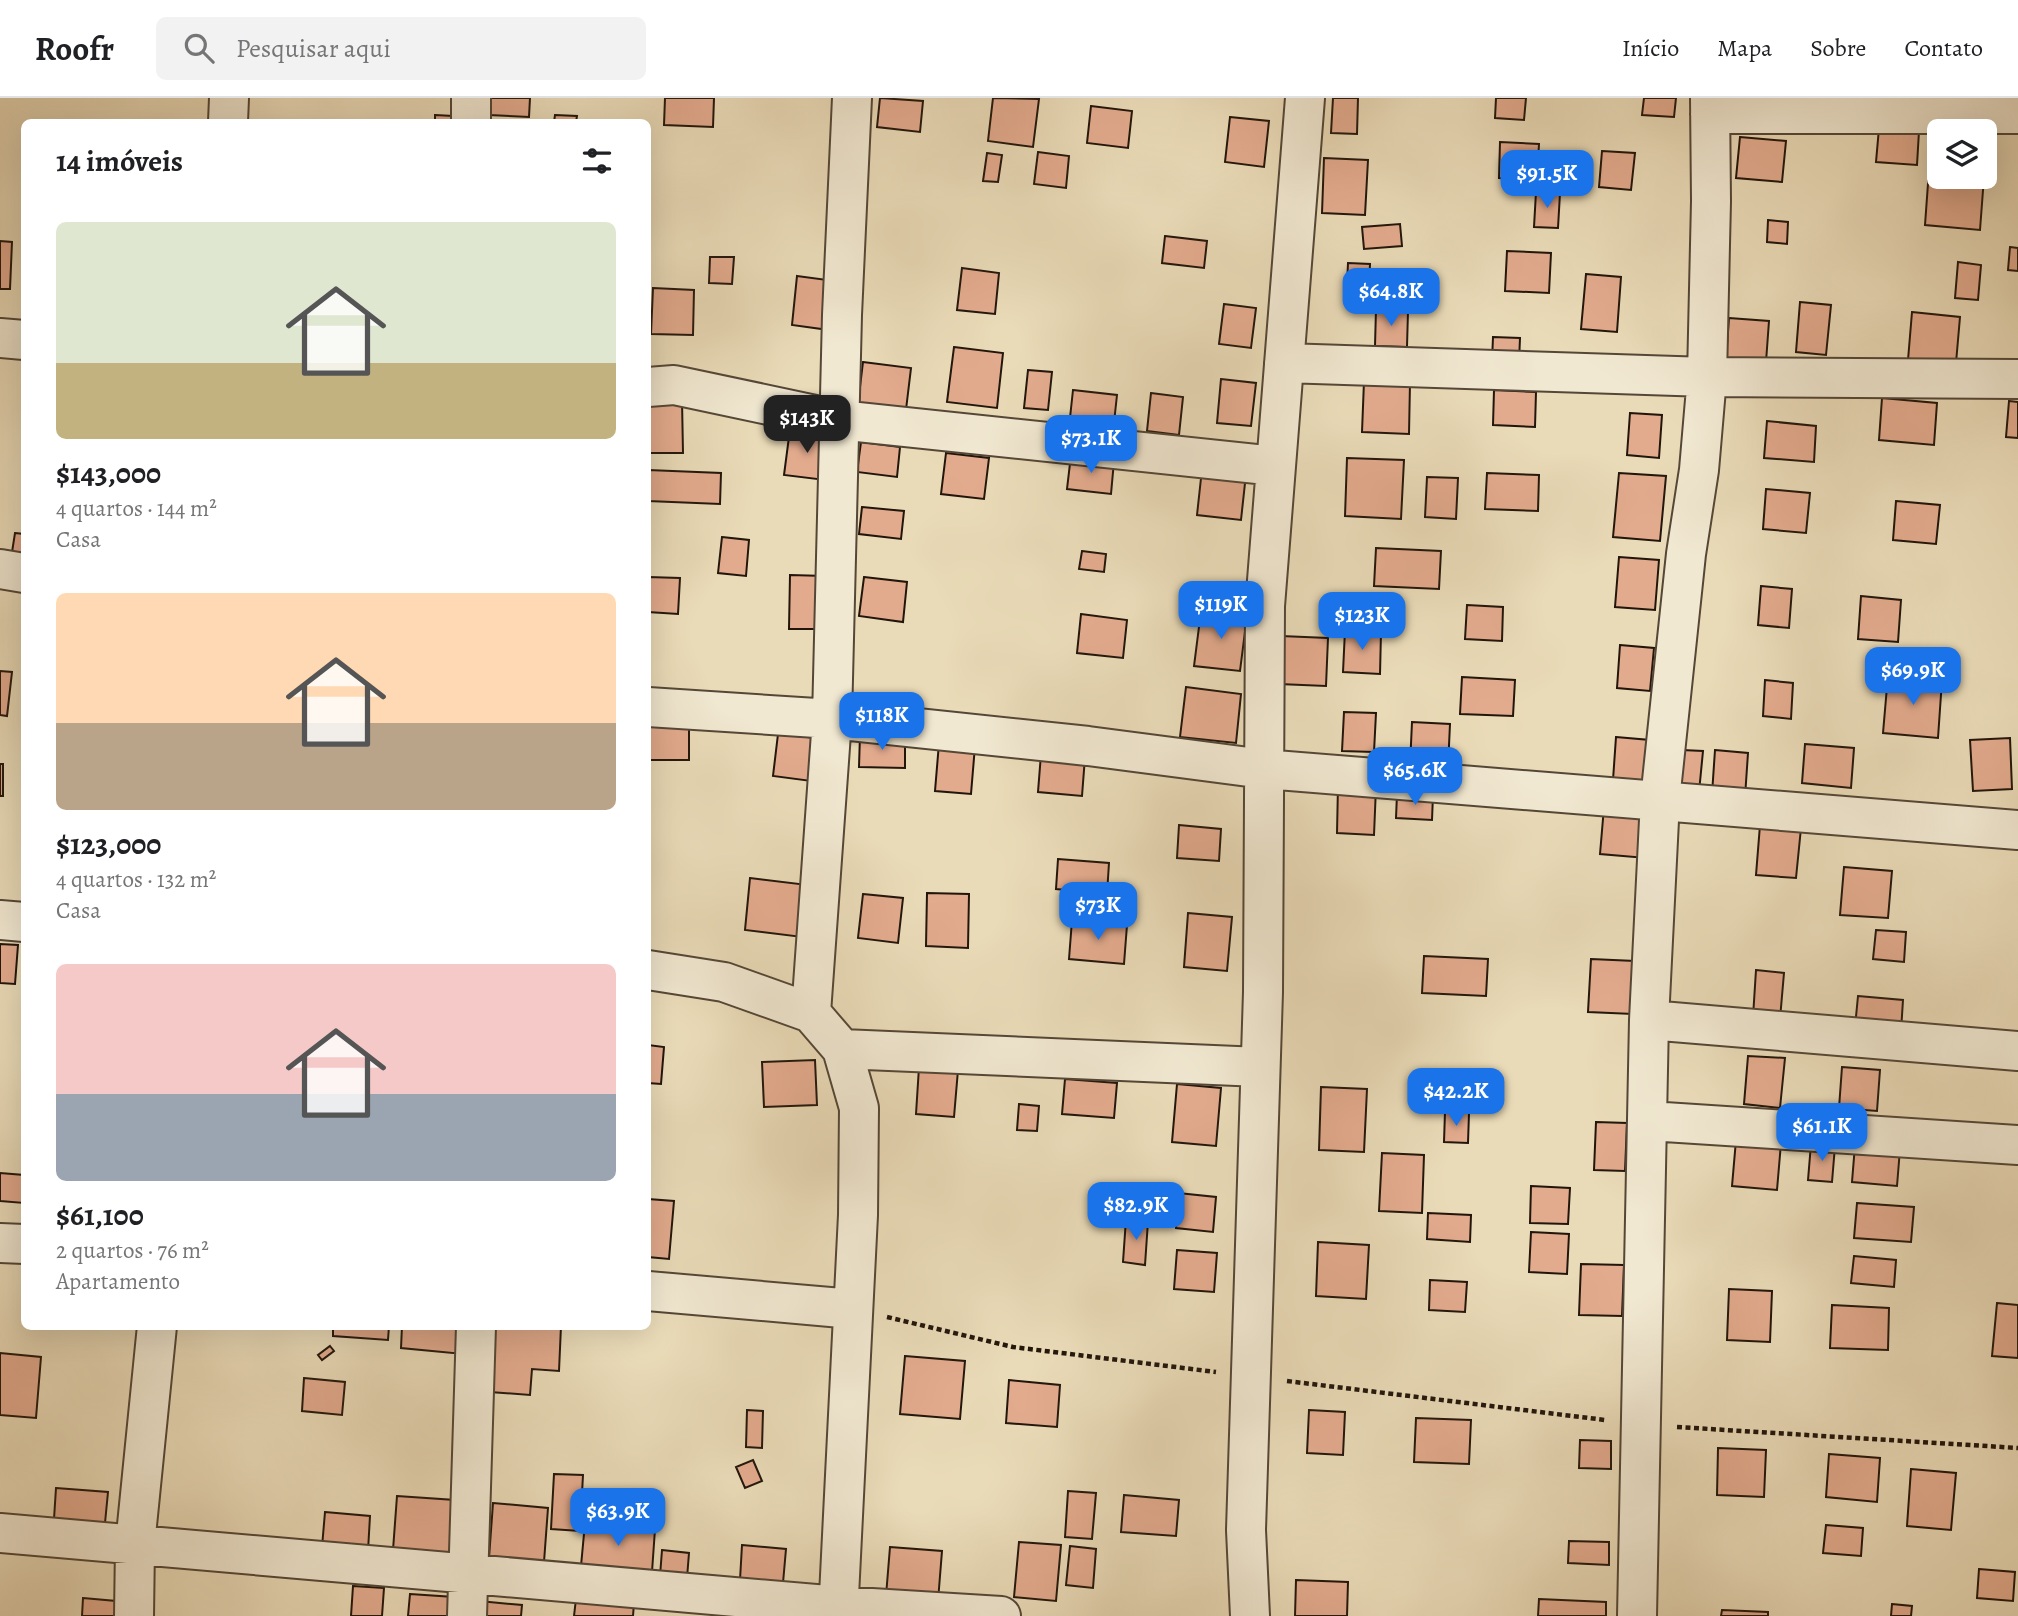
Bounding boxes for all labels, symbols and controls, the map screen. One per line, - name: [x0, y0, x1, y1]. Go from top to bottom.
- search box: [156, 17, 646, 80]
- text: Roofr: [35, 26, 114, 71]
- icon: search: [180, 29, 218, 67]
- text: Pesquisar aqui: [236, 31, 391, 66]
- text: Início: [1622, 32, 1679, 64]
- text: Mapa: [1717, 32, 1772, 64]
- text: Sobre: [1810, 32, 1866, 64]
- text: Contato: [1904, 32, 1983, 64]
- map controls: [1927, 119, 1997, 189]
- button: layers: [1927, 119, 1997, 189]
- text: 14 imóveis: [56, 141, 183, 181]
- icon: filters: [578, 142, 616, 180]
- pin: $91.5K: [1490, 150, 1604, 210]
- text: $91.5K: [1517, 157, 1577, 188]
- icon: home: [273, 268, 399, 394]
- pin: $64.8K: [1334, 268, 1448, 328]
- text: $64.8K: [1359, 275, 1423, 306]
- pin: $143K: [758, 396, 856, 455]
- text: $143K: [780, 402, 834, 433]
- pin: $73.1K: [1034, 416, 1148, 475]
- text: $73.1K: [1061, 422, 1121, 453]
- text: $143,000: [56, 453, 161, 493]
- text: 4 quartos · 144 m²: [56, 493, 217, 524]
- text: Casa: [56, 524, 101, 555]
- pin: $119K: [1172, 582, 1270, 641]
- text: $119K: [1195, 588, 1247, 619]
- pin: $123K: [1313, 592, 1411, 652]
- text: $123K: [1334, 599, 1390, 630]
- icon: home: [273, 639, 399, 765]
- pin: $69.9K: [1856, 648, 1970, 707]
- text: $69.9K: [1881, 654, 1945, 685]
- pin: $118K: [833, 692, 931, 752]
- text: $118K: [855, 699, 909, 730]
- pin: $65.6K: [1358, 748, 1472, 807]
- text: $65.6K: [1383, 754, 1447, 785]
- text: $123,000: [56, 824, 161, 864]
- text: 4 quartos · 132 m²: [56, 864, 216, 895]
- pin: $73K: [1057, 882, 1139, 942]
- text: $73K: [1075, 889, 1121, 920]
- text: Casa: [56, 895, 101, 926]
- icon: home: [273, 1010, 399, 1136]
- pin: $42.2K: [1399, 1068, 1513, 1128]
- text: $42.2K: [1423, 1075, 1489, 1106]
- pin: $61.1K: [1765, 1104, 1879, 1163]
- text: $61.1K: [1792, 1110, 1852, 1141]
- pin: $82.9K: [1079, 1182, 1193, 1242]
- text: $82.9K: [1104, 1189, 1168, 1220]
- text: $61,100: [56, 1195, 144, 1235]
- text: 2 quartos · 76 m²: [56, 1235, 209, 1266]
- text: Apartamento: [56, 1266, 180, 1297]
- pin: $63.9K: [561, 1488, 675, 1548]
- text: $63.9K: [586, 1495, 650, 1526]

